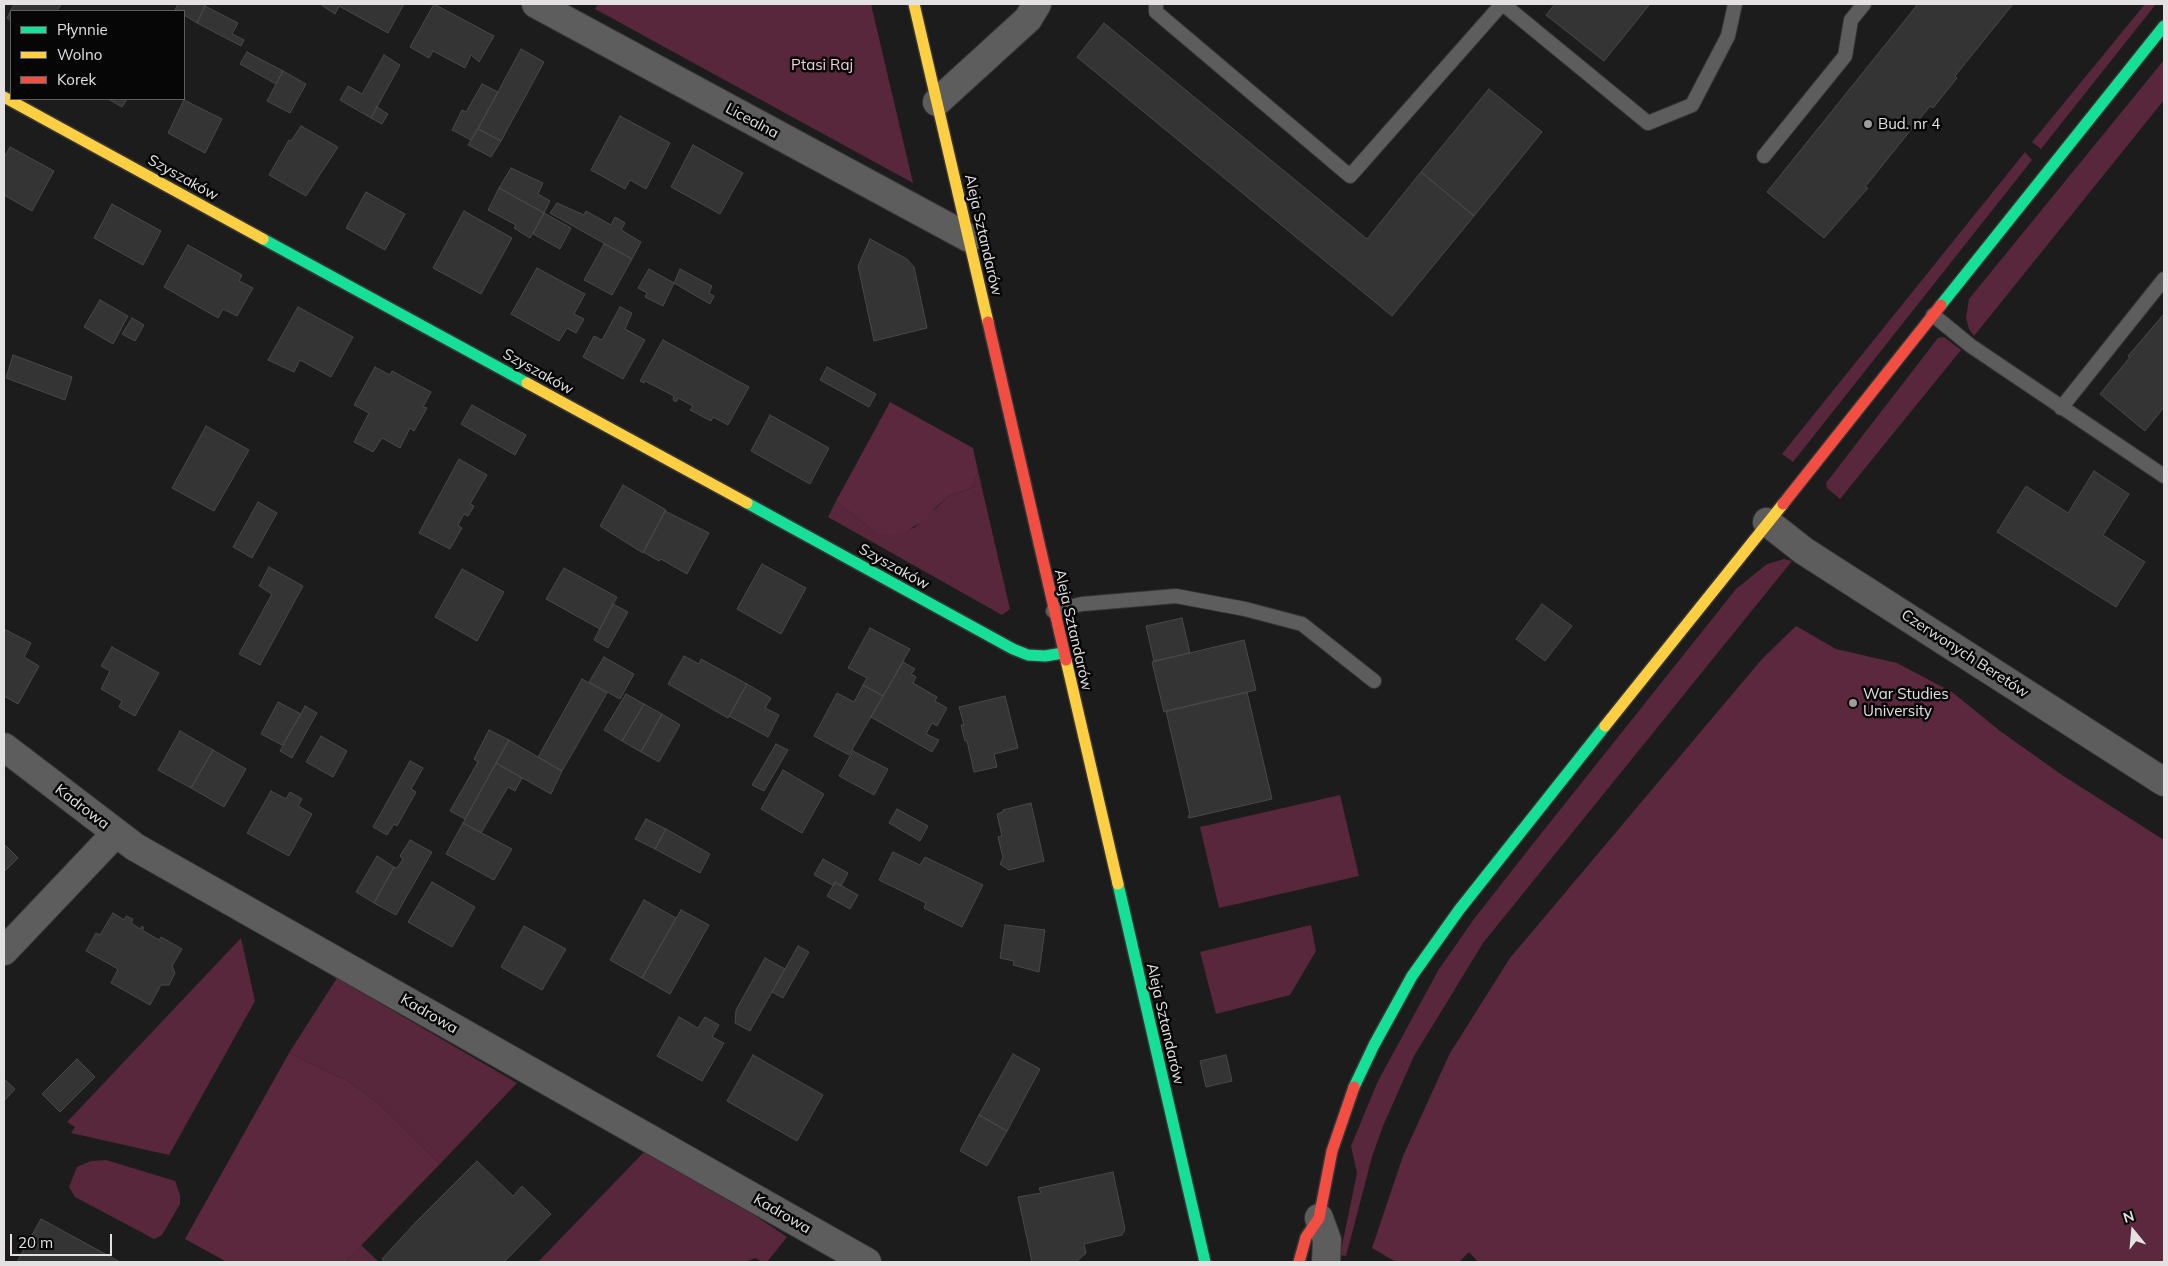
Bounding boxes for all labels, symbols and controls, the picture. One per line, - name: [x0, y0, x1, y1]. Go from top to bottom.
- legend: [10, 10, 185, 100]
- text: Płynnie: [57, 20, 108, 39]
- text: Wolno: [57, 45, 102, 64]
- park label: Ptasi Raj: [791, 56, 853, 74]
- text: Korek: [57, 70, 96, 89]
- street label: Licealna: [722, 100, 782, 142]
- place label: Bud. nr 4: [1878, 115, 1940, 133]
- marker: Bud. nr 4: [1862, 118, 1874, 130]
- street label: Szyszaków: [145, 151, 221, 205]
- street label: Aleja Sztandarów: [960, 172, 1006, 298]
- street label: Szyszaków: [500, 345, 576, 399]
- street label: Szyszaków: [856, 540, 932, 594]
- street label: Aleja Sztandarów: [1050, 567, 1096, 693]
- street label: Czerwonych Beretów: [1898, 606, 2032, 702]
- place label: War Studies University: [1863, 685, 1949, 720]
- marker: War Studies University: [1847, 697, 1859, 709]
- street label: Kadrowa: [51, 781, 113, 833]
- street label: Aleja Sztandarów: [1142, 961, 1188, 1087]
- street label: Kadrowa: [397, 990, 461, 1038]
- street label: Kadrowa: [750, 1190, 814, 1238]
- north arrow: [2108, 1206, 2158, 1256]
- text: N: [2121, 1207, 2136, 1227]
- scale bar: [12, 1224, 115, 1256]
- text: 20 m: [18, 1233, 53, 1252]

